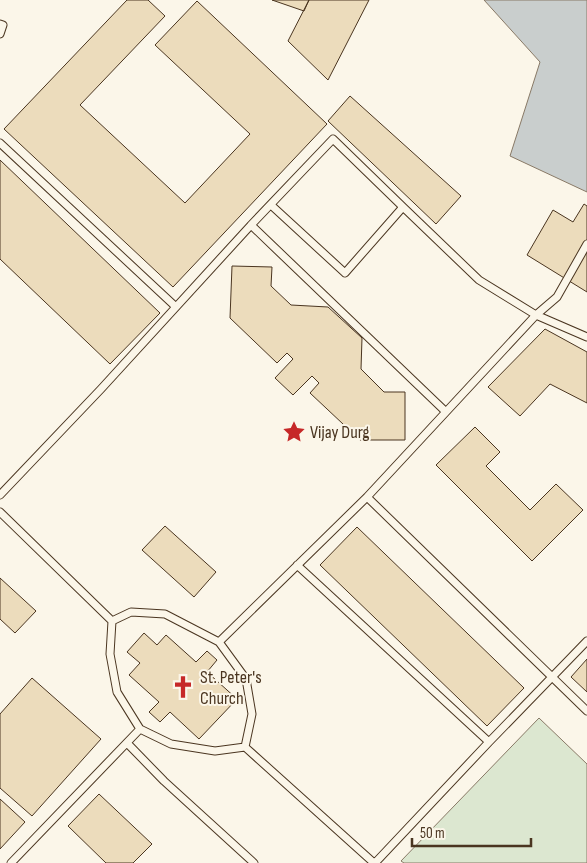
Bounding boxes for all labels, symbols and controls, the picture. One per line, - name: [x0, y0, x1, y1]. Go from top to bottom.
- place icon: Vijay Durg: [281, 419, 307, 445]
- place label: Vijay Durg: [310, 422, 370, 443]
- place label: St. Peter's Church: [200, 667, 262, 709]
- church icon: St. Peter's Church: [170, 674, 196, 700]
- scale bar: [412, 816, 531, 848]
- text: 50 m: [420, 824, 445, 843]

